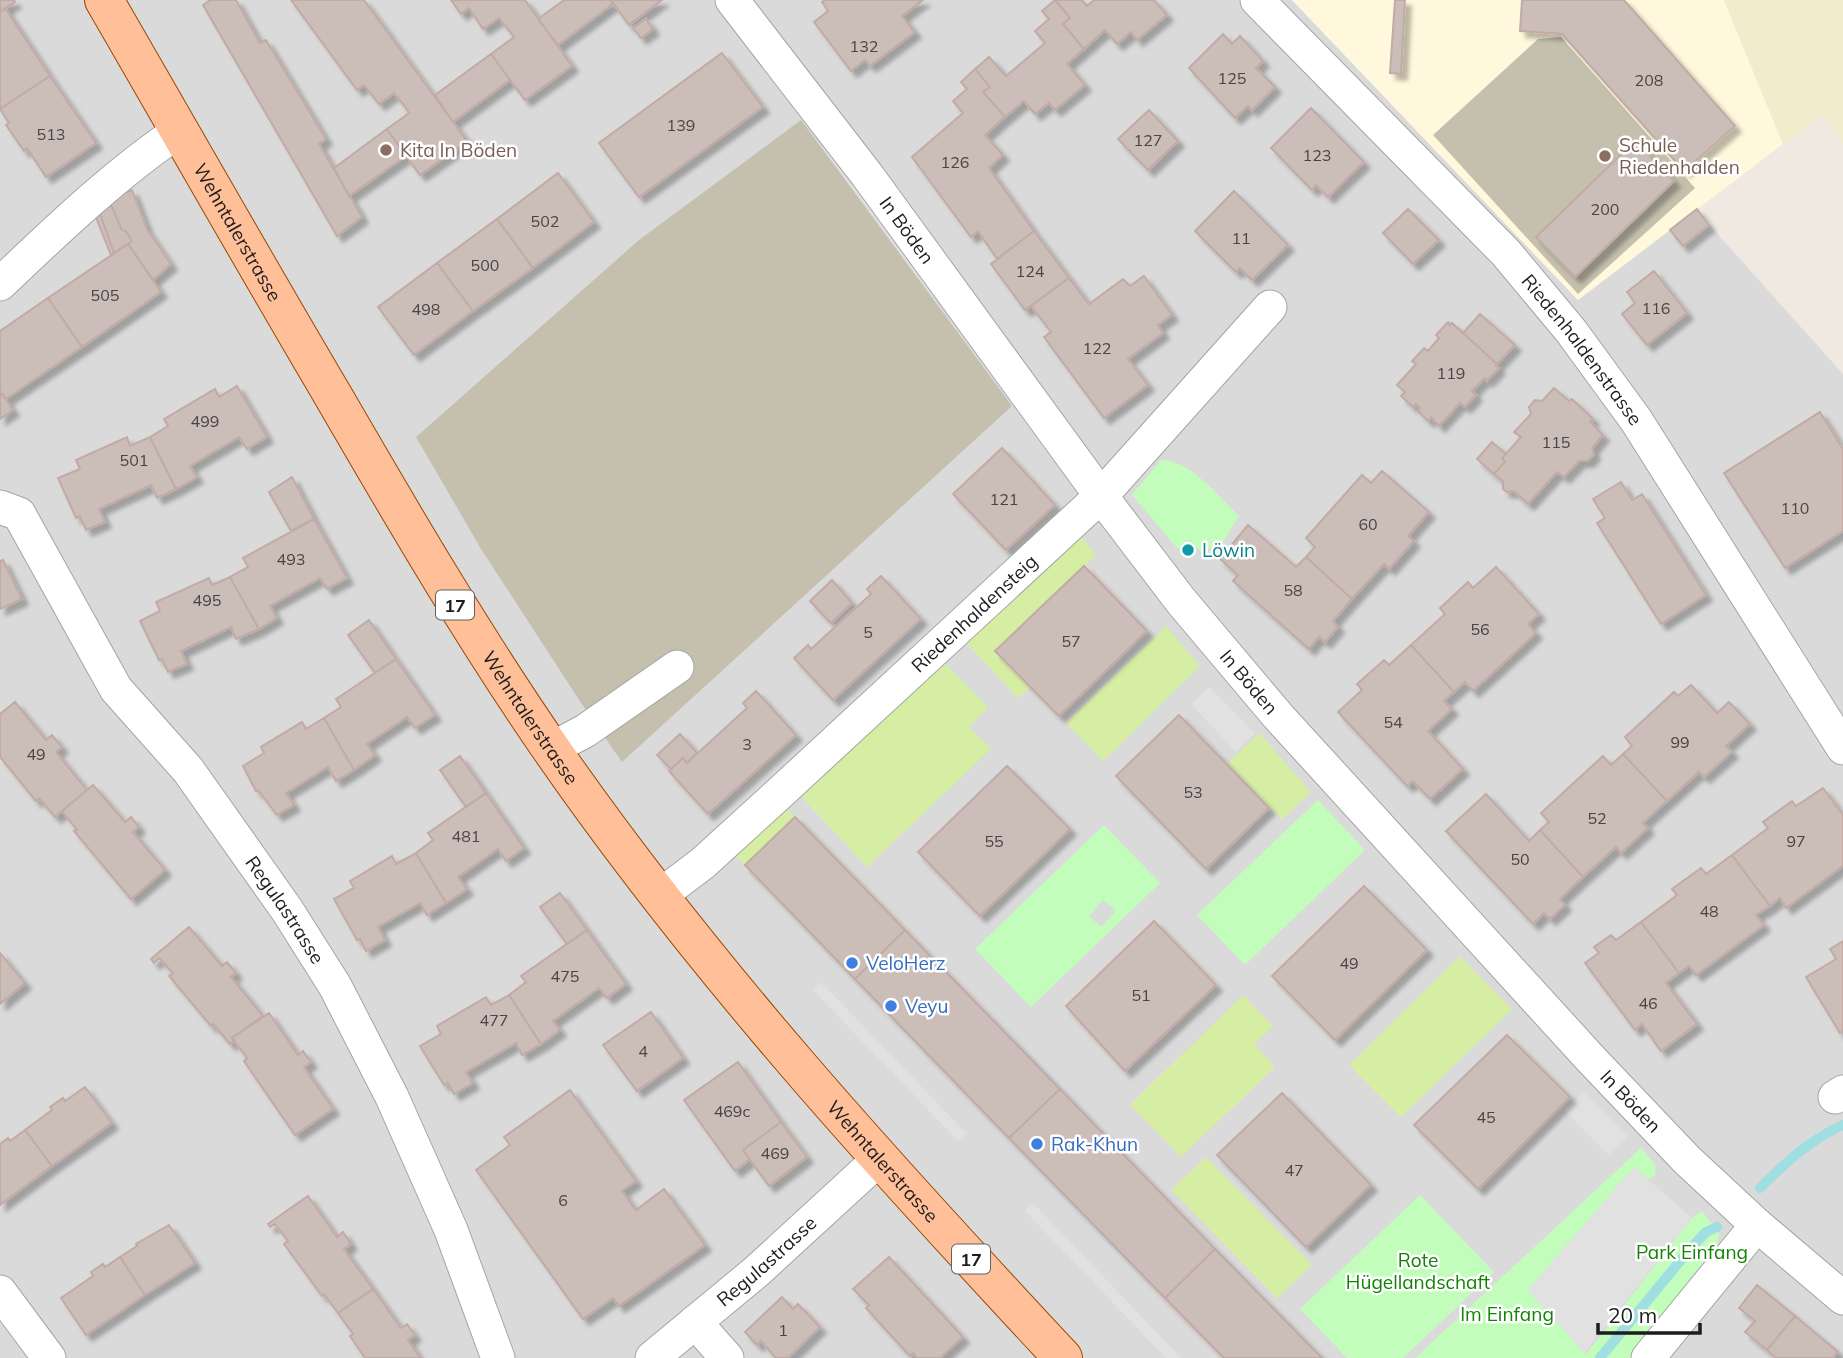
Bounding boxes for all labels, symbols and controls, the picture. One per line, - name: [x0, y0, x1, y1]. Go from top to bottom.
- house number: 132: [850, 36, 878, 56]
- house number: 125: [1218, 68, 1246, 88]
- house number: 208: [1635, 70, 1663, 90]
- house number: 139: [667, 115, 695, 135]
- house number: 513: [37, 124, 65, 144]
- house number: 127: [1134, 130, 1162, 150]
- place label: Schule Riedenhalden: [1619, 133, 1740, 179]
- place label: Kita In Böden: [400, 138, 517, 162]
- marker: Kita In Böden: [378, 142, 394, 158]
- house number: 123: [1303, 145, 1331, 165]
- marker: Schule Riedenhalden: [1597, 148, 1613, 164]
- house number: 126: [941, 152, 969, 172]
- street label: Wehntalerstrasse: [188, 159, 287, 306]
- street label: In Böden: [874, 191, 940, 268]
- house number: 200: [1591, 199, 1619, 219]
- house number: 502: [531, 211, 559, 231]
- house number: 11: [1231, 228, 1251, 248]
- house number: 500: [471, 255, 499, 275]
- house number: 124: [1016, 261, 1045, 281]
- street label: Riedenhaldenstrasse: [1517, 269, 1648, 430]
- house number: 505: [91, 285, 119, 305]
- house number: 116: [1642, 298, 1670, 318]
- house number: 498: [412, 299, 440, 319]
- house number: 122: [1083, 338, 1111, 358]
- house number: 119: [1437, 363, 1465, 383]
- house number: 499: [191, 411, 219, 431]
- house number: 115: [1542, 432, 1570, 452]
- house number: 501: [120, 450, 148, 470]
- house number: 121: [990, 489, 1018, 509]
- house number: 110: [1781, 498, 1809, 518]
- house number: 60: [1358, 514, 1378, 534]
- place label: Löwin: [1202, 538, 1255, 562]
- marker: Löwin: [1180, 542, 1196, 558]
- house number: 493: [277, 549, 305, 569]
- street label: Riedenhaldensteig: [906, 549, 1042, 677]
- house number: 58: [1283, 580, 1303, 600]
- house number: 495: [193, 590, 221, 610]
- road number: 17: [436, 590, 474, 620]
- house number: 56: [1470, 619, 1490, 639]
- house number: 5: [863, 622, 873, 642]
- house number: 57: [1061, 631, 1081, 651]
- street label: In Böden: [1215, 644, 1283, 719]
- street label: Wehntalerstrasse: [477, 646, 584, 789]
- house number: 54: [1383, 712, 1403, 732]
- house number: 99: [1670, 732, 1690, 752]
- house number: 3: [742, 734, 752, 754]
- house number: 49: [26, 744, 46, 764]
- house number: 53: [1183, 782, 1203, 802]
- house number: 52: [1587, 808, 1607, 828]
- house number: 481: [452, 826, 480, 846]
- house number: 55: [984, 831, 1004, 851]
- house number: 97: [1786, 831, 1806, 851]
- house number: 50: [1510, 849, 1530, 869]
- street label: Regulastrasse: [240, 851, 330, 968]
- house number: 48: [1699, 901, 1719, 921]
- place label: VeloHerz: [866, 951, 946, 975]
- house number: 49: [1339, 953, 1359, 973]
- marker: VeloHerz: [844, 955, 860, 971]
- house number: 475: [551, 966, 579, 986]
- house number: 51: [1131, 985, 1151, 1005]
- house number: 46: [1638, 993, 1658, 1013]
- place label: Veyu: [905, 994, 948, 1018]
- marker: Veyu: [883, 998, 899, 1014]
- house number: 477: [480, 1010, 508, 1030]
- house number: 4: [638, 1041, 648, 1061]
- street label: In Böden: [1595, 1065, 1666, 1137]
- street label: Wehntalerstrasse: [822, 1095, 944, 1227]
- house number: 469c: [714, 1101, 750, 1121]
- house number: 45: [1476, 1107, 1496, 1127]
- place label: Rak-Khun: [1051, 1132, 1138, 1156]
- marker: Rak-Khun: [1029, 1136, 1045, 1152]
- house number: 469: [761, 1143, 789, 1163]
- house number: 47: [1284, 1160, 1304, 1180]
- house number: 6: [558, 1190, 568, 1210]
- street label: Regulastrasse: [712, 1211, 821, 1311]
- park label: Park Einfang: [1636, 1240, 1748, 1264]
- road number: 17: [952, 1244, 990, 1274]
- park label: Rote Hügellandschaft: [1346, 1248, 1490, 1294]
- scale bar: [1598, 1292, 1700, 1336]
- park label: Im Einfang: [1460, 1302, 1554, 1326]
- text: 20 m: [1608, 1302, 1657, 1328]
- house number: 1: [778, 1320, 788, 1340]

